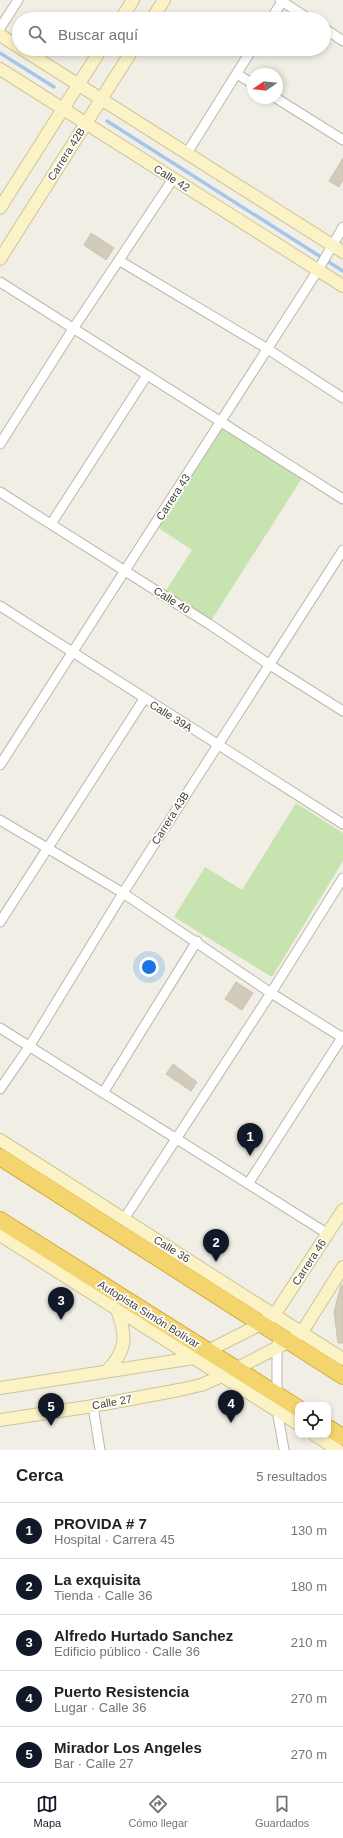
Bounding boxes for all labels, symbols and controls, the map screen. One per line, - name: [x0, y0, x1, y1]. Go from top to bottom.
- search box: [12, 12, 331, 56]
- icon: search: [26, 23, 48, 45]
- text: Buscar aquí: [58, 26, 138, 43]
- north arrow: [247, 68, 283, 104]
- street label: Carrera 42B: [45, 125, 87, 183]
- street label: Calle 42: [152, 162, 192, 194]
- street label: Carrera 43: [154, 472, 192, 522]
- street label: Calle 40: [152, 584, 192, 616]
- street label: Calle 39A: [148, 698, 195, 734]
- street label: Carrera 43B: [149, 789, 191, 847]
- your location: [139, 957, 159, 977]
- pin: 1: [237, 1123, 263, 1156]
- pin: 2: [203, 1229, 229, 1262]
- street label: Calle 36: [152, 1233, 192, 1265]
- street label: Carrera 46: [290, 1237, 328, 1287]
- street label: Autopista Simón Bolívar: [96, 1278, 202, 1350]
- pin: 3: [48, 1287, 74, 1320]
- pin: 4: [218, 1390, 244, 1423]
- pin: 5: [38, 1393, 64, 1426]
- street label: Calle 27: [91, 1393, 133, 1411]
- map controls: [295, 1402, 331, 1438]
- button: locate: [295, 1402, 331, 1438]
- text: Cerca: [16, 1466, 63, 1485]
- text: 5 resultados: [256, 1469, 327, 1484]
- text: PROVIDA # 7: [54, 1515, 147, 1532]
- text: 1: [25, 1523, 33, 1538]
- text: 130 m: [291, 1523, 327, 1538]
- text: Hospital · Carrera 45: [54, 1532, 175, 1547]
- text: La exquisita: [54, 1571, 141, 1588]
- text: 2: [25, 1579, 33, 1594]
- text: 180 m: [291, 1579, 327, 1594]
- text: Tienda · Calle 36: [54, 1588, 153, 1603]
- text: Alfredo Hurtado Sanchez: [54, 1627, 233, 1644]
- text: 3: [25, 1635, 33, 1650]
- text: 210 m: [291, 1635, 327, 1650]
- text: Edificio público · Calle 36: [54, 1644, 200, 1659]
- text: Puerto Resistencia: [54, 1683, 189, 1700]
- text: 4: [25, 1691, 33, 1706]
- text: 270 m: [291, 1691, 327, 1706]
- text: Lugar · Calle 36: [54, 1700, 147, 1715]
- text: Mirador Los Angeles: [54, 1739, 202, 1756]
- text: 5: [25, 1747, 33, 1762]
- text: 270 m: [291, 1747, 327, 1762]
- text: Bar · Calle 27: [54, 1756, 133, 1771]
- tab: Mapa: [34, 1793, 61, 1829]
- tab: Cómo llegar: [128, 1793, 188, 1829]
- tab: Guardados: [255, 1793, 309, 1829]

